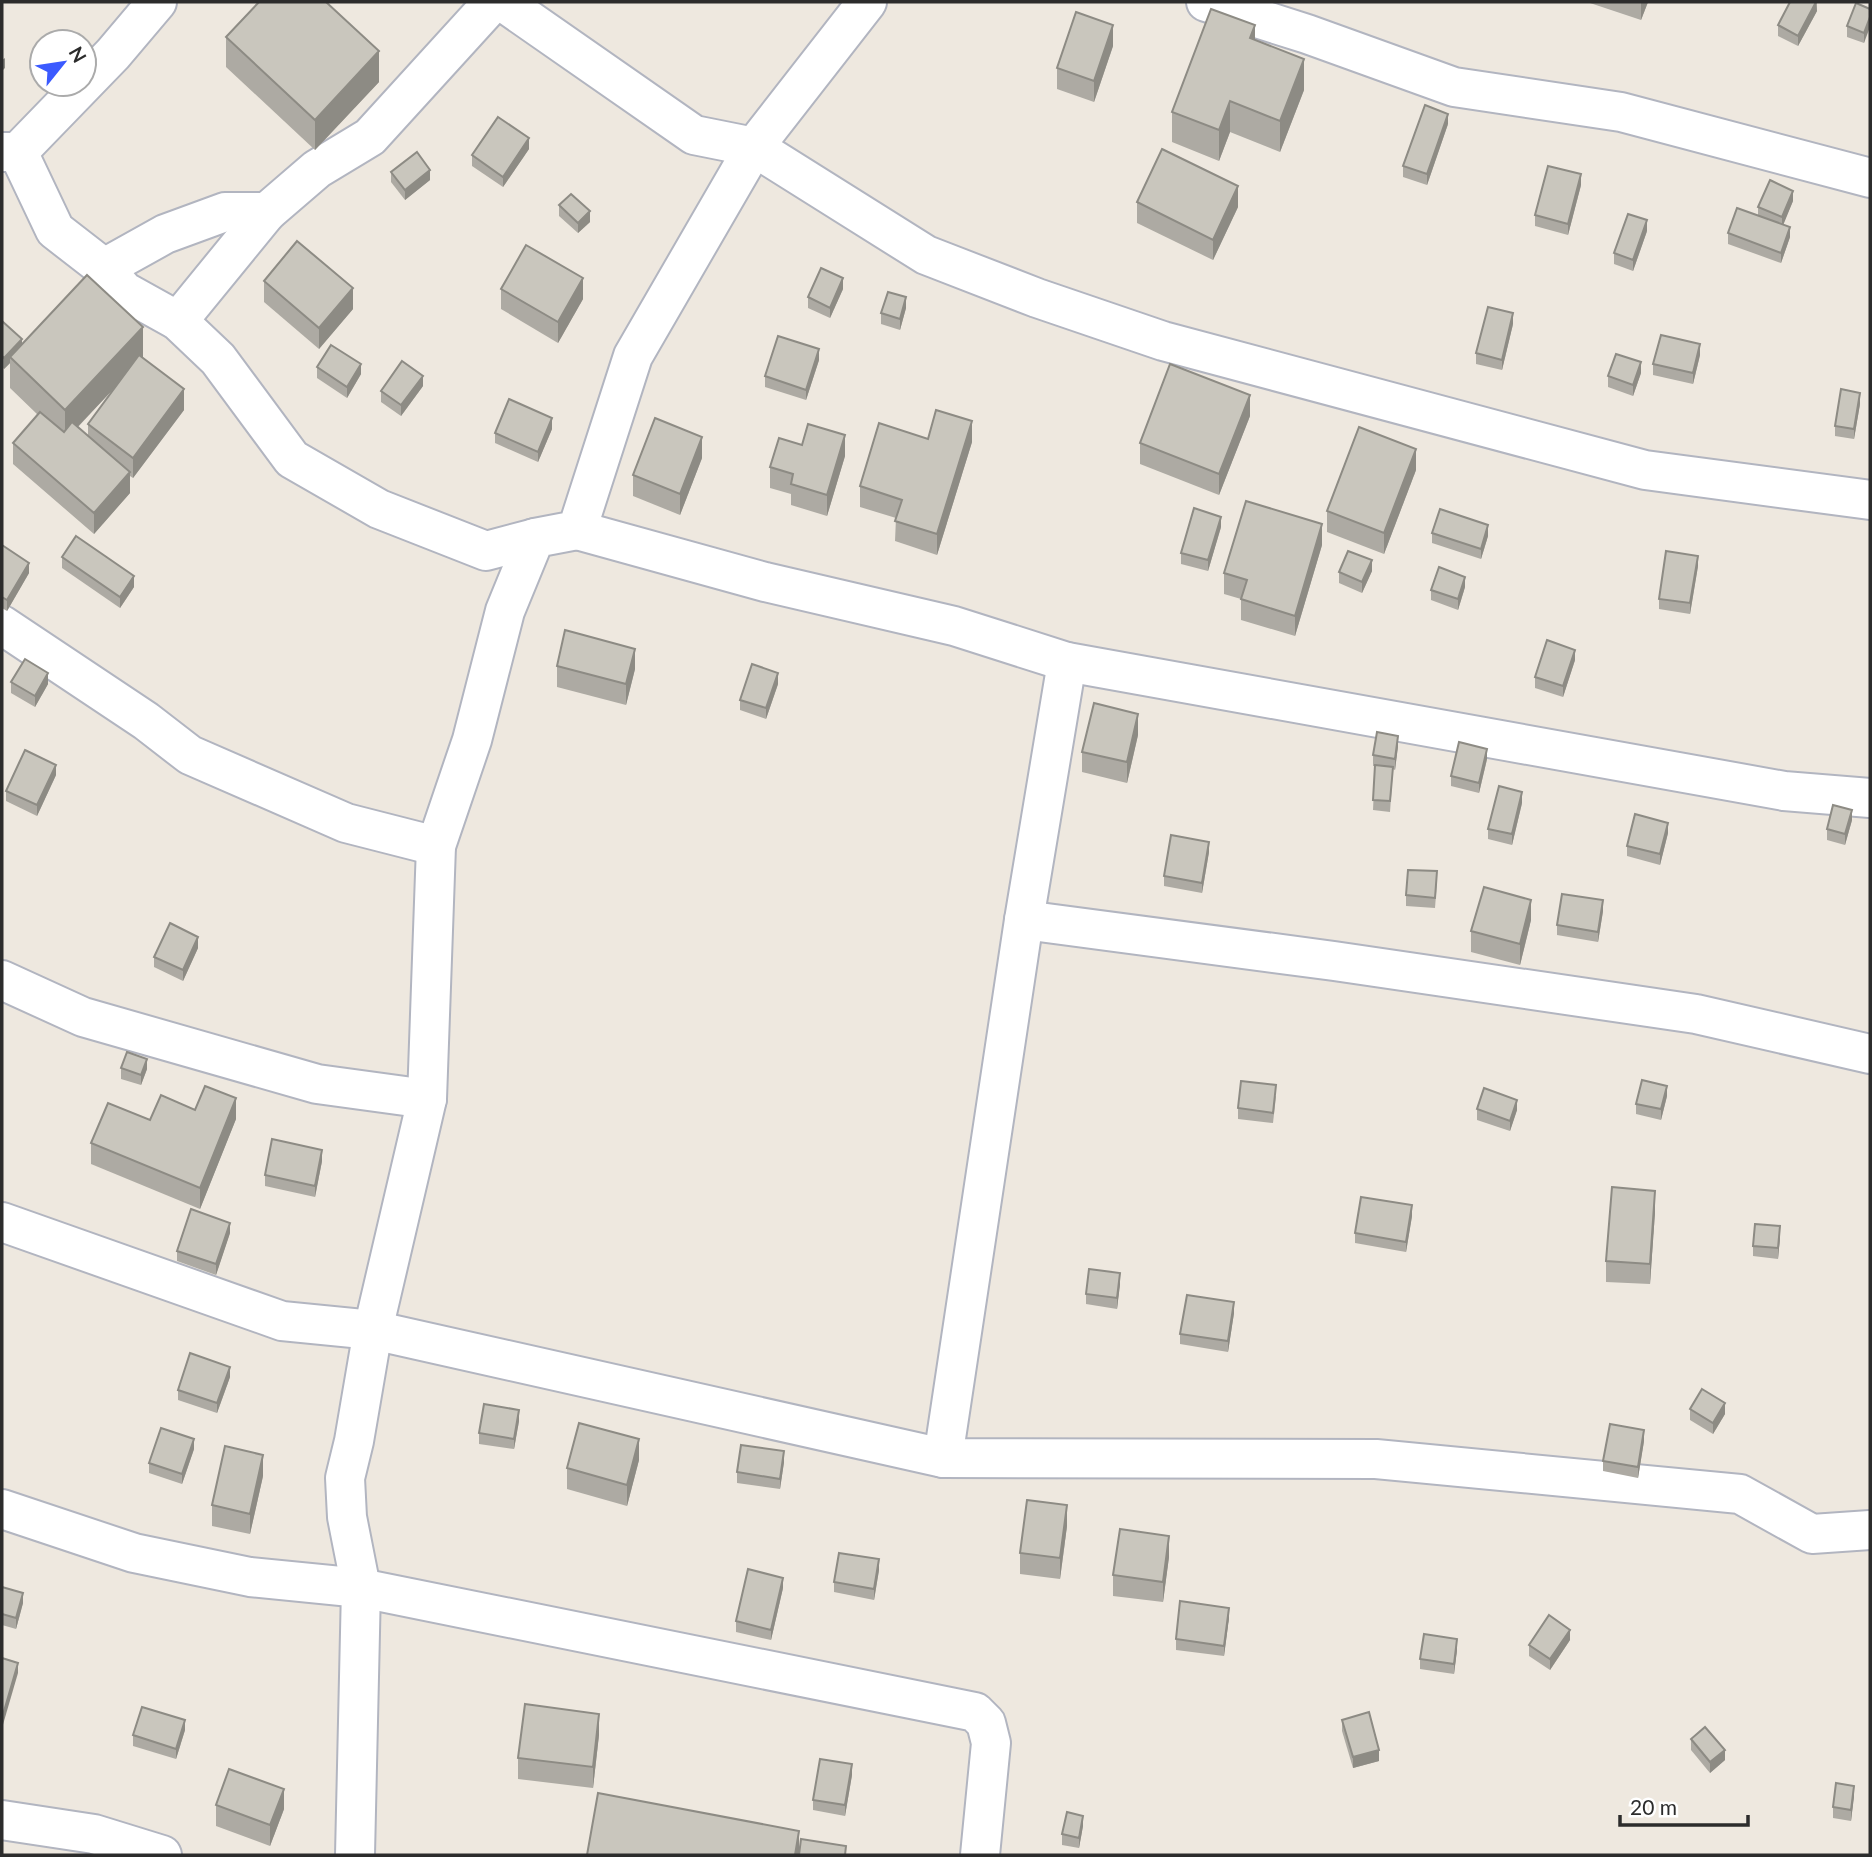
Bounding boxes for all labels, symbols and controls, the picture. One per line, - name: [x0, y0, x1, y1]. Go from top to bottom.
- north arrow: [28, 28, 98, 98]
- text: N: [65, 42, 92, 66]
- scale bar: [1620, 1784, 1748, 1828]
- text: 20 m: [1630, 1794, 1677, 1819]

